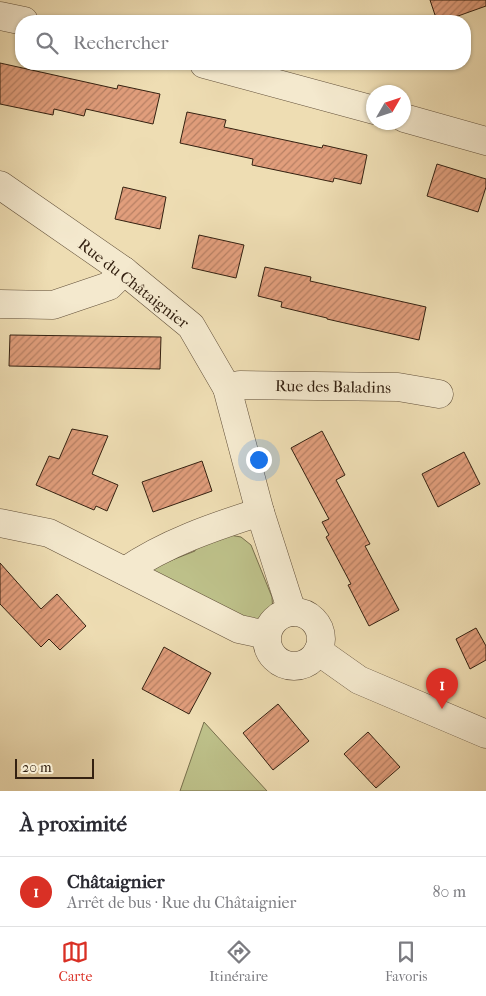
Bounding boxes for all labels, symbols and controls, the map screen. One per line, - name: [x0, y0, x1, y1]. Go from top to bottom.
- search box: [15, 15, 471, 70]
- icon: search: [33, 29, 61, 57]
- text: Rechercher: [73, 32, 169, 54]
- north arrow: [366, 85, 411, 130]
- street label: Rue du Châtaignier: [75, 234, 193, 333]
- street label: Rue des Baladins: [275, 376, 391, 397]
- your location: [246, 447, 272, 473]
- pin: 1: [426, 668, 458, 709]
- scale bar: [15, 756, 94, 779]
- text: 20 m: [22, 759, 52, 776]
- text: À proximité: [20, 812, 127, 836]
- text: Châtaignier: [67, 871, 165, 893]
- text: 1: [33, 882, 39, 901]
- text: 80 m: [432, 882, 466, 901]
- text: Arrêt de bus · Rue du Châtaignier: [67, 893, 296, 912]
- tab: Carte: [58, 938, 92, 985]
- tab: Itinéraire: [209, 938, 268, 985]
- tab: Favoris: [385, 938, 428, 985]

